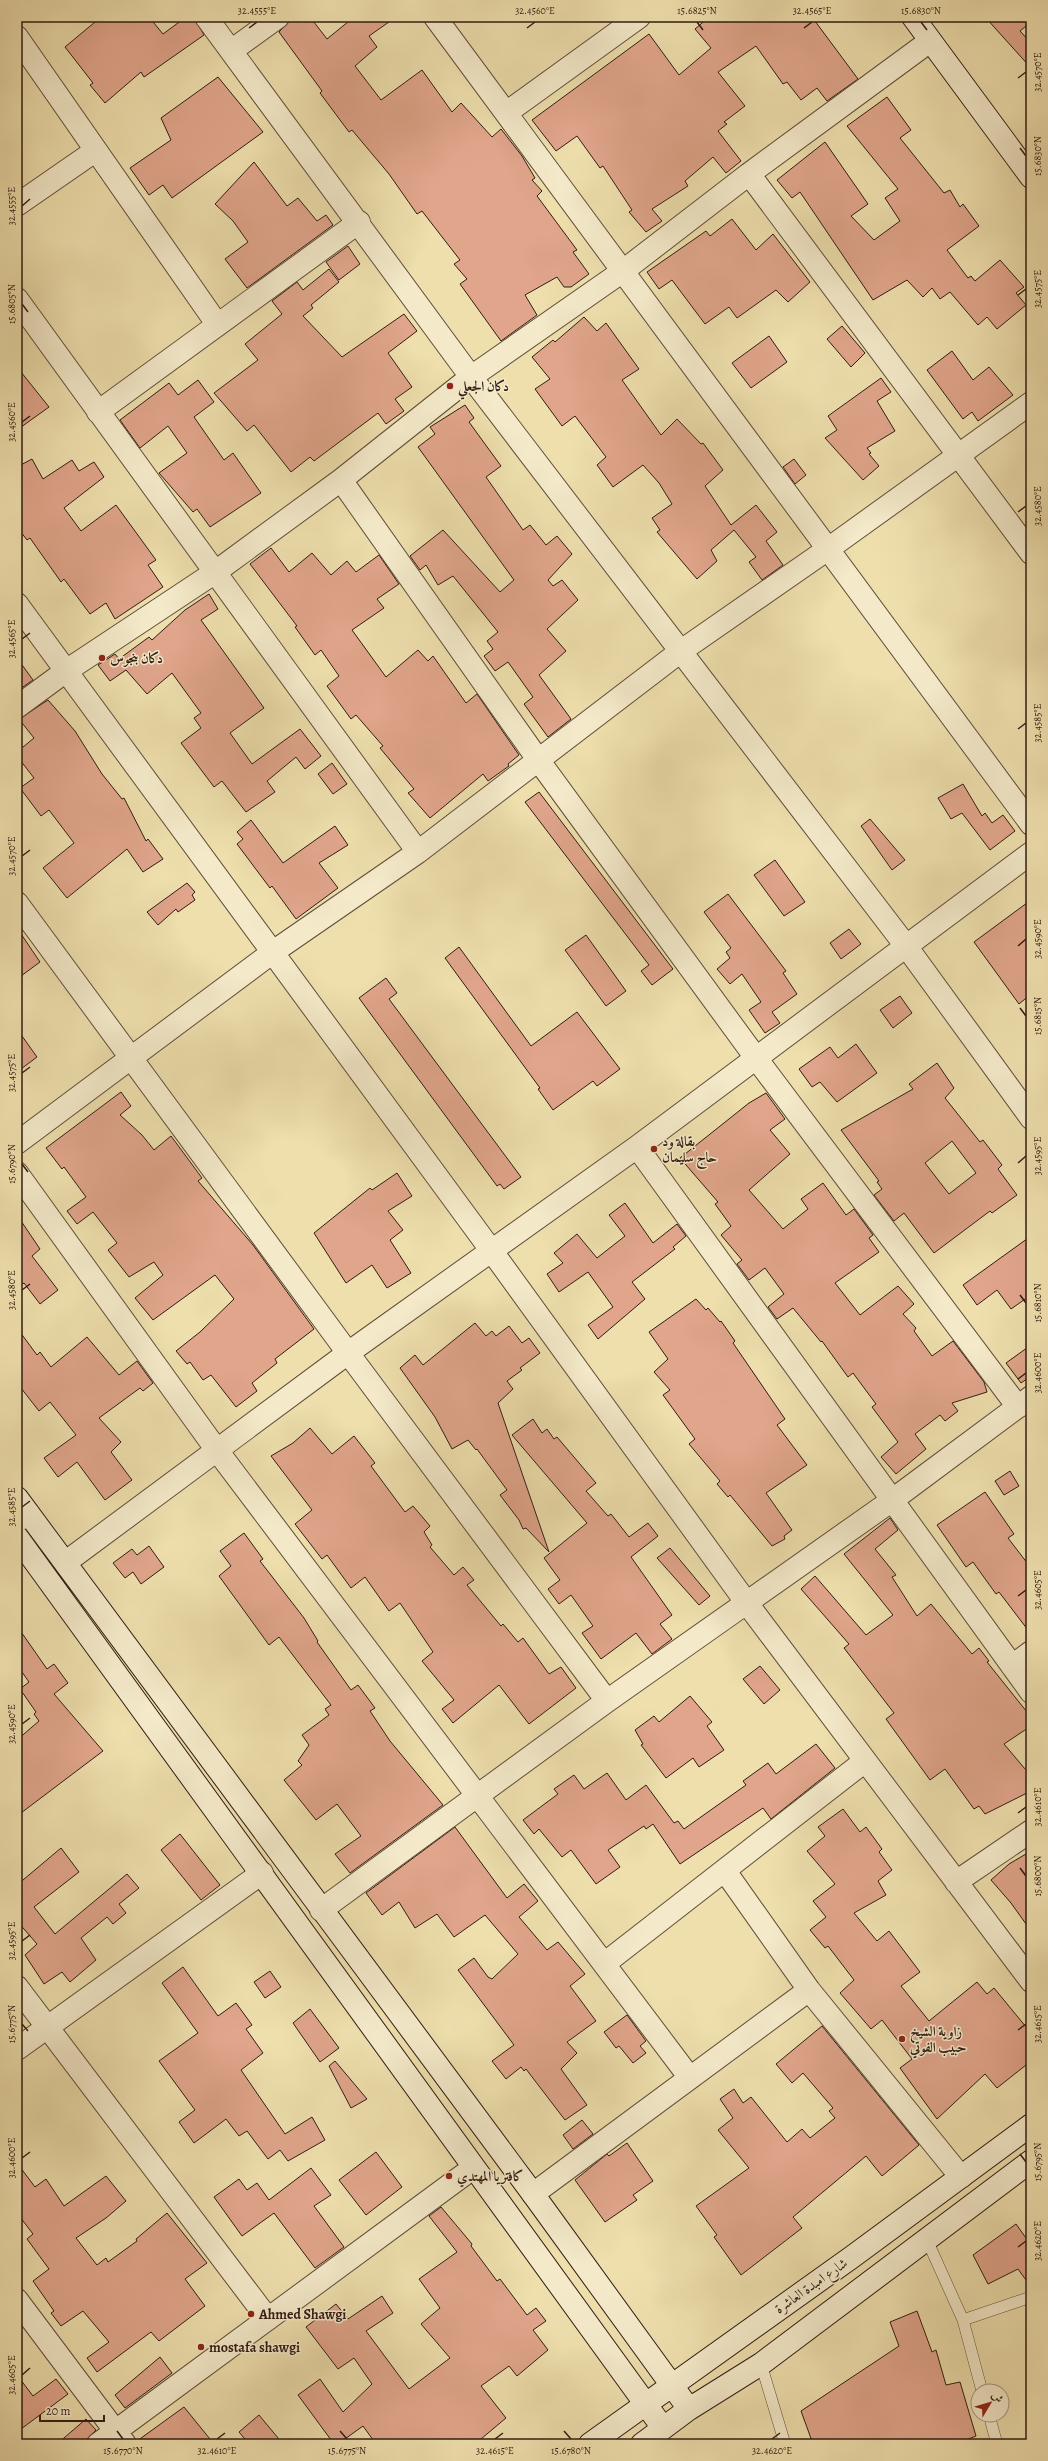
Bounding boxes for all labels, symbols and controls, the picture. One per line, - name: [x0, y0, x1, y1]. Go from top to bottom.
- text: 32.4555°E: [238, 4, 276, 17]
- text: 32.4560°E: [515, 4, 555, 17]
- text: 15.6825°N: [677, 4, 717, 17]
- text: 32.4565°E: [793, 4, 831, 17]
- text: 15.6830°N: [901, 4, 941, 17]
- text: 32.4570°E: [1031, 52, 1044, 92]
- text: 15.6830°N: [1031, 136, 1044, 176]
- text: 32.4555°E: [5, 187, 18, 225]
- text: 32.4575°E: [1031, 270, 1044, 308]
- text: 15.6805°N: [5, 284, 18, 324]
- place label: دكان الجعلي: [457, 377, 509, 400]
- marker: دكان الجعلي: [445, 381, 455, 391]
- text: 32.4560°E: [5, 402, 18, 442]
- text: 32.4580°E: [1031, 486, 1044, 526]
- text: 32.4565°E: [5, 620, 18, 658]
- place label: دكان بنجوس: [110, 649, 163, 668]
- marker: دكان بنجوس: [97, 653, 107, 663]
- text: 32.4585°E: [1031, 703, 1044, 742]
- text: 32.4570°E: [5, 836, 18, 876]
- text: 32.4590°E: [1031, 919, 1044, 959]
- text: 15.6815°N: [1031, 997, 1044, 1035]
- text: 32.4575°E: [5, 1054, 18, 1092]
- place label: بقالة ود حاج سليمان: [662, 1132, 718, 1170]
- text: 32.4595°E: [1031, 1137, 1044, 1175]
- text: 15.6790°N: [5, 1144, 18, 1184]
- marker: بقالة ود حاج سليمان: [649, 1144, 659, 1154]
- text: 32.4580°E: [5, 1270, 18, 1310]
- text: 15.6810°N: [1031, 1283, 1044, 1323]
- text: 32.4600°E: [1031, 1353, 1044, 1393]
- text: 32.4585°E: [5, 1487, 18, 1526]
- text: 32.4605°E: [1031, 1570, 1044, 1610]
- text: 32.4590°E: [5, 1704, 18, 1744]
- text: 32.4610°E: [1031, 1788, 1044, 1826]
- text: 15.6800°N: [1031, 1855, 1044, 1897]
- text: 32.4595°E: [5, 1922, 18, 1960]
- text: 15.6775°N: [5, 2005, 18, 2043]
- text: 32.4615°E: [1031, 2005, 1044, 2043]
- place label: زاوية الشيخ حبيب الفوتي: [909, 2022, 967, 2059]
- marker: زاوية الشيخ حبيب الفوتي: [897, 2034, 907, 2044]
- text: 32.4600°E: [5, 2138, 18, 2178]
- text: 15.6795°N: [1031, 2143, 1044, 2181]
- place label: كافتريا المهتدي: [457, 2167, 524, 2188]
- marker: كافتريا المهتدي: [444, 2171, 454, 2181]
- text: 32.4620°E: [1031, 2221, 1044, 2261]
- street label: شارع امبدة العاشرة: [771, 2254, 852, 2320]
- place label: Ahmed Shawgi: [258, 2305, 346, 2324]
- marker: Ahmed Shawgi: [246, 2309, 256, 2319]
- place label: mostafa shawgi: [209, 2338, 300, 2357]
- marker: mostafa shawgi: [196, 2342, 206, 2352]
- text: 32.4605°E: [5, 2355, 18, 2395]
- north arrow: [970, 2383, 1010, 2423]
- text: ش: [988, 2388, 1007, 2406]
- scale bar: [40, 2397, 104, 2423]
- text: 20 m: [46, 2403, 70, 2419]
- text: 15.6770°N: [103, 2444, 143, 2457]
- text: 32.4610°E: [198, 2444, 236, 2457]
- text: 15.6775°N: [328, 2444, 366, 2457]
- text: 32.4615°E: [476, 2444, 514, 2457]
- text: 15.6780°N: [551, 2444, 591, 2457]
- text: 32.4620°E: [752, 2444, 792, 2457]

